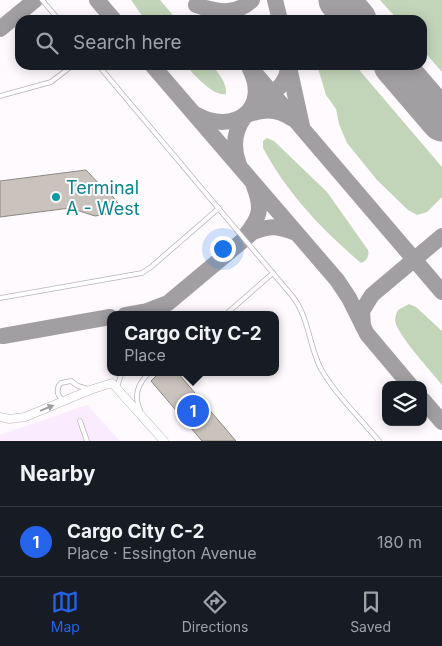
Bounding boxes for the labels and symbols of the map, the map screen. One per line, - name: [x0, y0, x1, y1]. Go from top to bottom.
- place label: Terminal A - West: [66, 177, 140, 219]
- marker: Terminal A - West: [50, 191, 62, 203]
- your location: [210, 236, 236, 262]
- pin: 1: [177, 392, 209, 430]
- one-way arrow: [39, 404, 54, 411]

